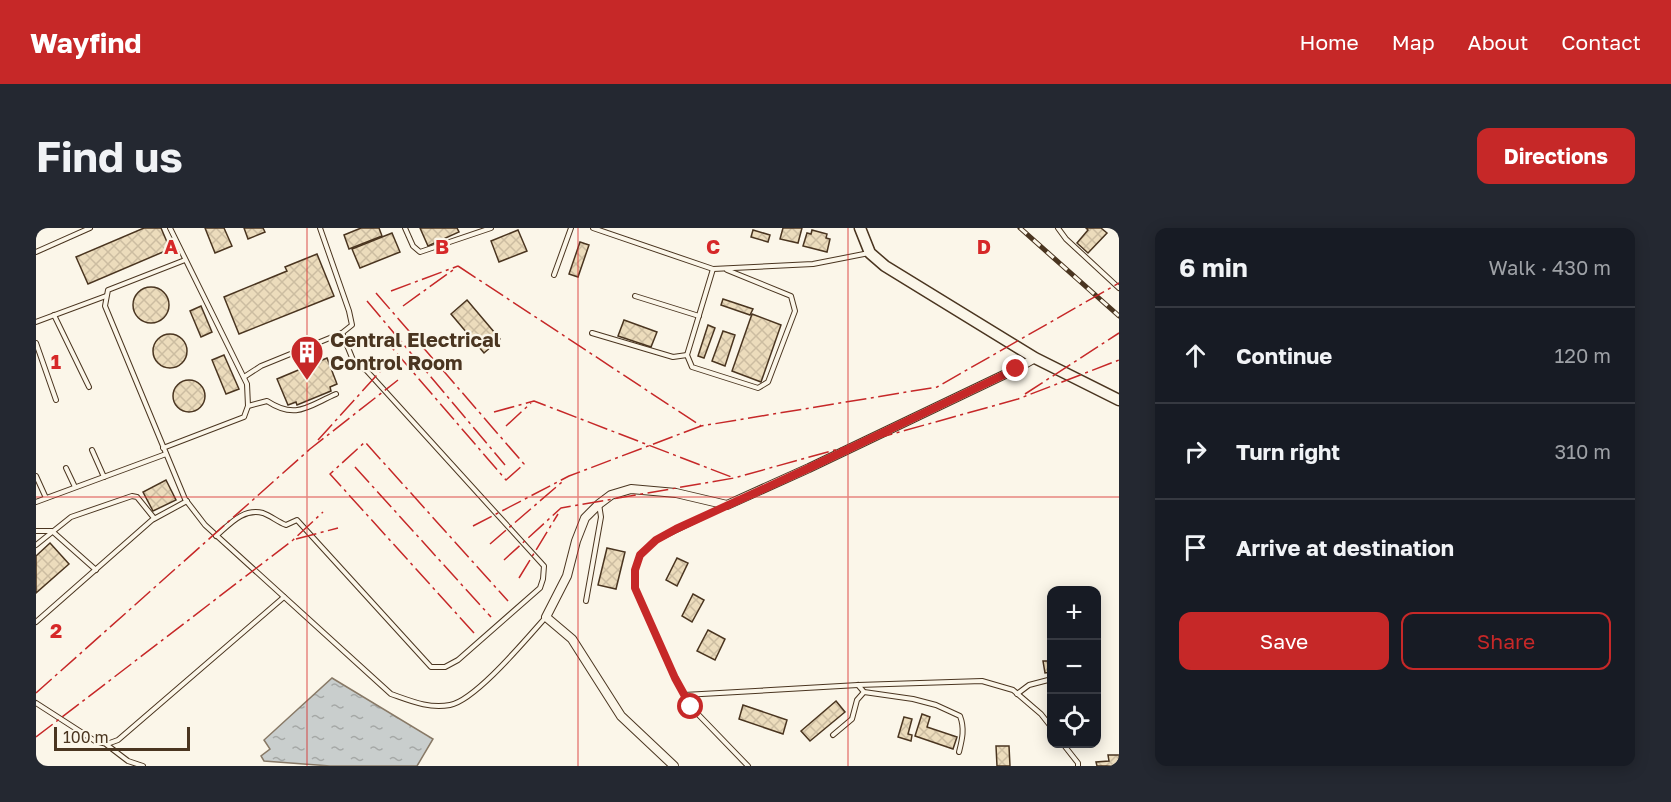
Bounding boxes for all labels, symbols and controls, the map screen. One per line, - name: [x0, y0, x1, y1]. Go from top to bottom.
- text: Wayfind: [30, 26, 142, 59]
- text: Home: [1299, 29, 1359, 55]
- text: Map: [1392, 29, 1435, 55]
- text: About: [1468, 29, 1528, 55]
- text: Contact: [1561, 29, 1641, 55]
- button: Directions: [1477, 128, 1635, 184]
- text: Find us: [36, 131, 183, 181]
- text: A: [164, 234, 178, 258]
- text: B: [435, 234, 449, 258]
- text: C: [706, 234, 720, 258]
- text: D: [977, 234, 991, 258]
- text: 6 min: [1179, 252, 1248, 283]
- text: Walk · 430 m: [1489, 255, 1611, 279]
- place label: Central Electrical Control Room: [330, 327, 501, 374]
- building icon: Central Electrical Control Room: [289, 334, 325, 381]
- icon: ahead: [1179, 339, 1212, 372]
- text: Continue: [1236, 342, 1332, 369]
- text: 120 m: [1555, 343, 1611, 367]
- text: 1: [51, 349, 61, 373]
- route end: [1002, 355, 1028, 381]
- icon: right: [1179, 435, 1212, 468]
- text: Turn right: [1236, 438, 1340, 465]
- text: 310 m: [1555, 439, 1611, 463]
- icon: arrive: [1179, 531, 1212, 564]
- text: Arrive at destination: [1236, 534, 1454, 561]
- map controls: [1047, 586, 1101, 748]
- button: +: [1047, 586, 1101, 640]
- button: Save: [1179, 612, 1389, 670]
- button: Share: [1401, 612, 1611, 670]
- text: 2: [50, 618, 62, 642]
- button: −: [1047, 640, 1101, 694]
- route start: [677, 693, 703, 719]
- button: locate: [1047, 694, 1101, 748]
- scale bar: [54, 724, 190, 752]
- text: 100 m: [63, 727, 109, 747]

